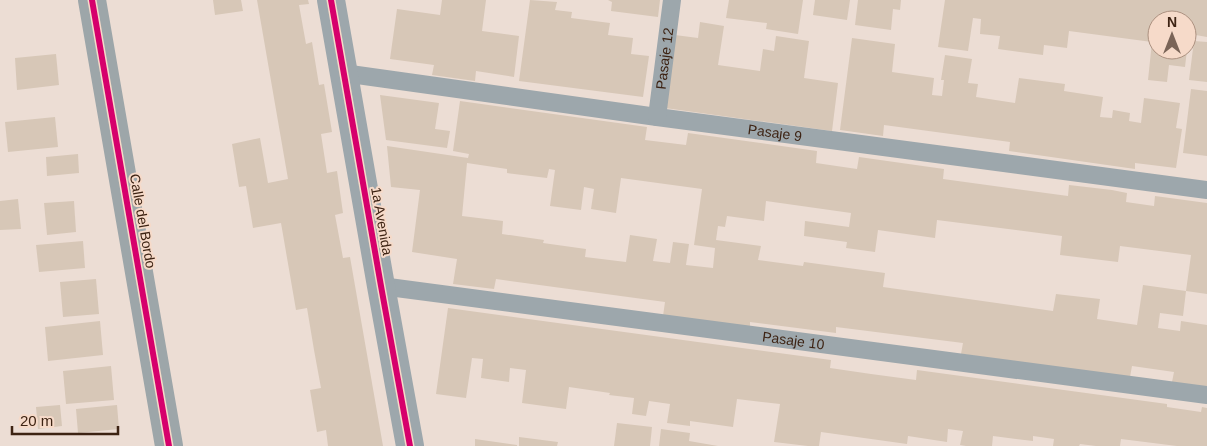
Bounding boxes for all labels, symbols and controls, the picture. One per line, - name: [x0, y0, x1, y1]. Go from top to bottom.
- north arrow: [1147, 10, 1197, 60]
- text: N: [1167, 14, 1177, 30]
- street label: Pasaje 12: [653, 26, 676, 90]
- street label: Pasaje 9: [747, 121, 803, 144]
- street label: Calle del Bordo: [127, 172, 159, 270]
- street label: 1a Avenida: [368, 186, 396, 257]
- street label: Pasaje 10: [761, 328, 826, 352]
- scale bar: [12, 404, 119, 436]
- text: 20 m: [20, 412, 53, 429]

